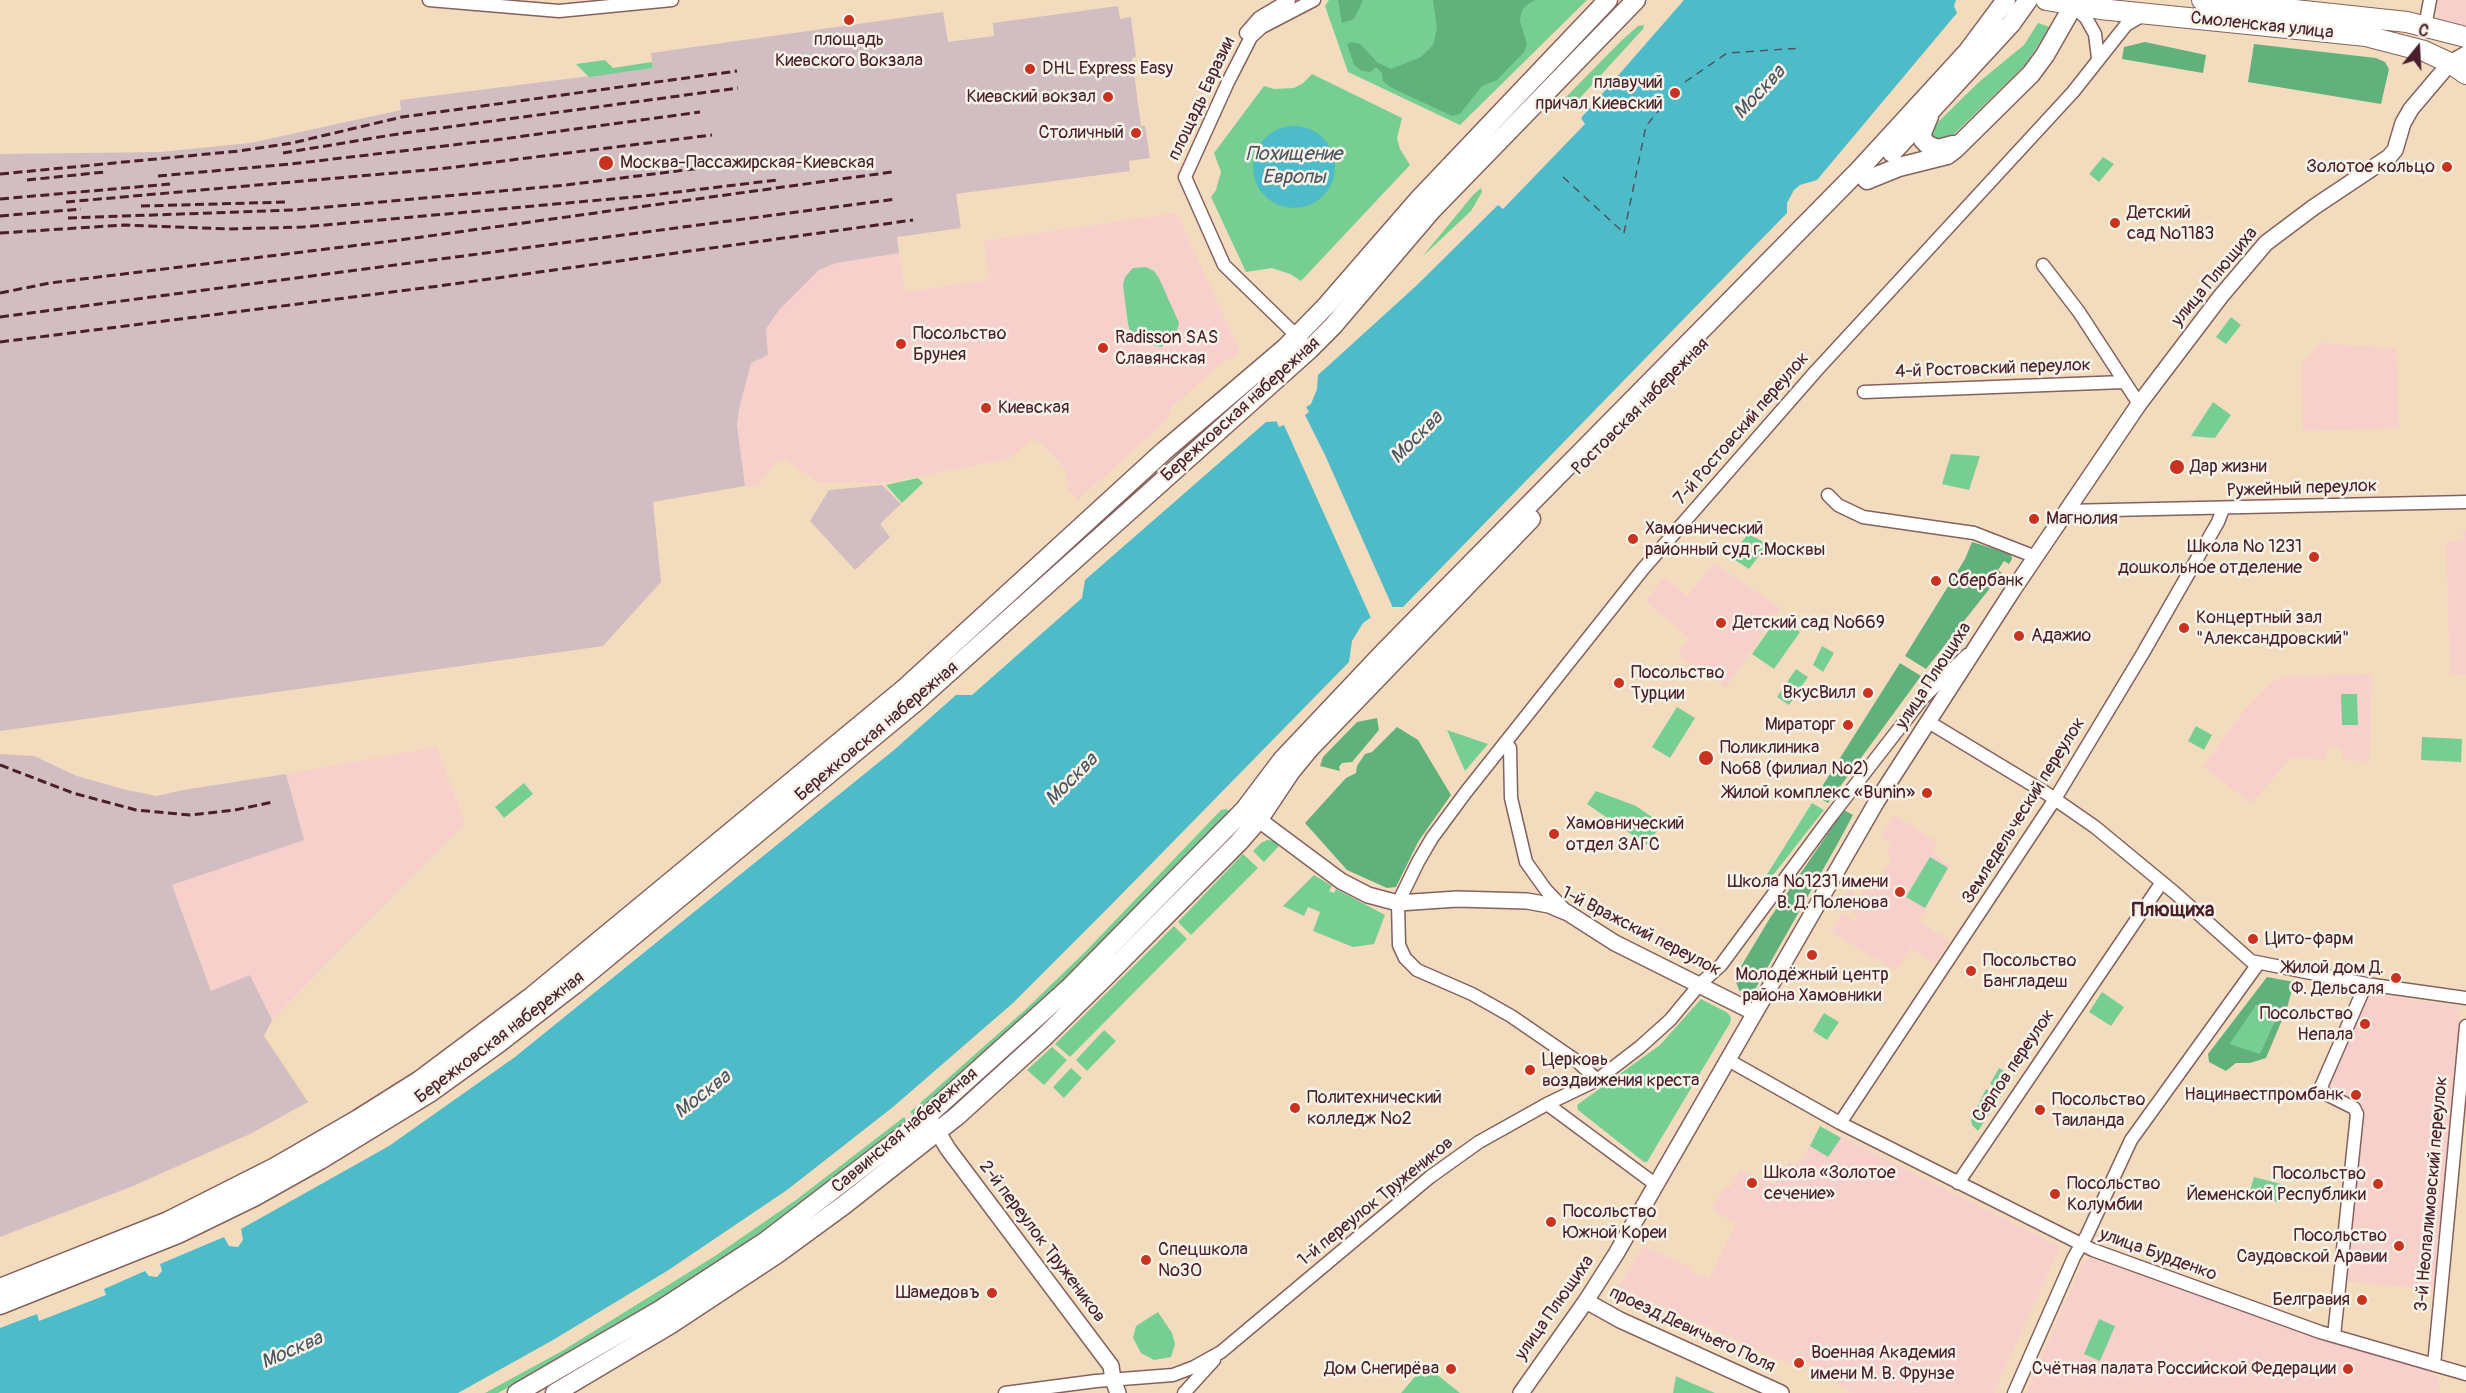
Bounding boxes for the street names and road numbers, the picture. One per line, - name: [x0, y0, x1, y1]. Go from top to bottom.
- street label: Смоленская улица: [2189, 8, 2335, 44]
- street label: площадь Евразии: [1164, 34, 1240, 164]
- street label: улица Плющиха: [2167, 223, 2263, 331]
- street label: Бережковская набережная: [1157, 333, 1325, 487]
- street label: Ростовская набережная: [1568, 334, 1714, 480]
- street label: 7-й Ростовский переулок: [1670, 348, 1814, 510]
- street label: 4-й Ростовский переулок: [1895, 355, 2091, 383]
- street label: Ружейный переулок: [2227, 476, 2377, 502]
- street label: улица Плющиха: [1891, 619, 1977, 733]
- street label: Бережковская набережная: [791, 657, 963, 807]
- street label: Земледельческий переулок: [1958, 714, 2090, 908]
- street label: 1-й Вражский переулок: [1558, 882, 1724, 982]
- street label: Бережковская набережная: [411, 967, 589, 1109]
- street label: Серпов переулок: [1968, 1005, 2060, 1127]
- street label: Саввинская набережная: [828, 1064, 982, 1198]
- street label: 3-й Неопалимовский переулок: [2411, 1075, 2453, 1313]
- street label: 1-й переулок Тружеников: [1294, 1133, 1458, 1271]
- street label: 2-й переулок Тружеников: [974, 1157, 1110, 1327]
- street label: улица Бурденко: [2096, 1224, 2220, 1286]
- street label: улица Плющиха: [1511, 1251, 1599, 1365]
- street label: проезд Девичьего Поля: [1606, 1282, 1778, 1378]

